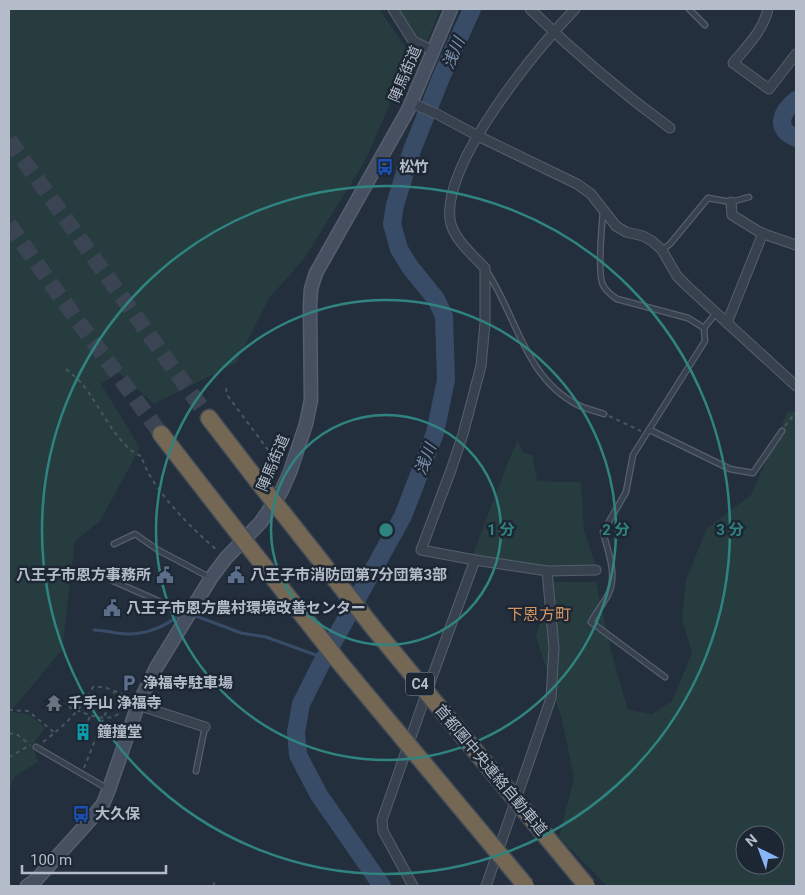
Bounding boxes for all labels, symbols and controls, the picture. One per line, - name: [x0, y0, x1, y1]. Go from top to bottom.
- water label: 浅川: [438, 33, 469, 72]
- street label: 陣馬街道: [385, 43, 425, 105]
- bus stop icon: 松竹: [375, 157, 395, 177]
- place label: 松竹: [399, 158, 429, 176]
- street label: 陣馬街道: [253, 432, 293, 494]
- water label: 浅川: [411, 439, 441, 478]
- centre of rings: [377, 521, 395, 539]
- text: 1 分: [487, 521, 515, 539]
- text: 2 分: [602, 521, 630, 539]
- text: 3 分: [716, 521, 744, 539]
- public building icon: 八王子市恩方事務所: [155, 565, 175, 585]
- public building icon: 八王子市消防団第7分団第3部: [226, 565, 246, 585]
- place label: 八王子市恩方事務所: [16, 566, 151, 584]
- place label: 八王子市消防団第7分団第3部: [250, 566, 447, 584]
- public building icon: 八王子市恩方農村環境改善センター: [102, 598, 122, 618]
- place label: 八王子市恩方農村環境改善センター: [126, 599, 366, 617]
- district label: 下恩方町: [507, 605, 571, 624]
- road number: C4: [406, 672, 434, 696]
- parking icon: 浄福寺駐車場: [119, 673, 139, 693]
- place label: 浄福寺駐車場: [143, 674, 233, 692]
- temple icon: 千手山 浄福寺: [44, 693, 64, 713]
- place label: 千手山 浄福寺: [68, 694, 162, 712]
- street label: 首都圏中央連絡自動車道: [431, 701, 551, 839]
- building icon: 鐘撞堂: [73, 722, 93, 742]
- place label: 鐘撞堂: [97, 723, 142, 741]
- bus stop icon: 大久保: [71, 804, 91, 824]
- place label: 大久保: [95, 805, 141, 823]
- north arrow: [735, 825, 785, 875]
- text: N: [742, 831, 760, 850]
- scale bar: [22, 842, 166, 874]
- text: 100 m: [30, 851, 72, 869]

